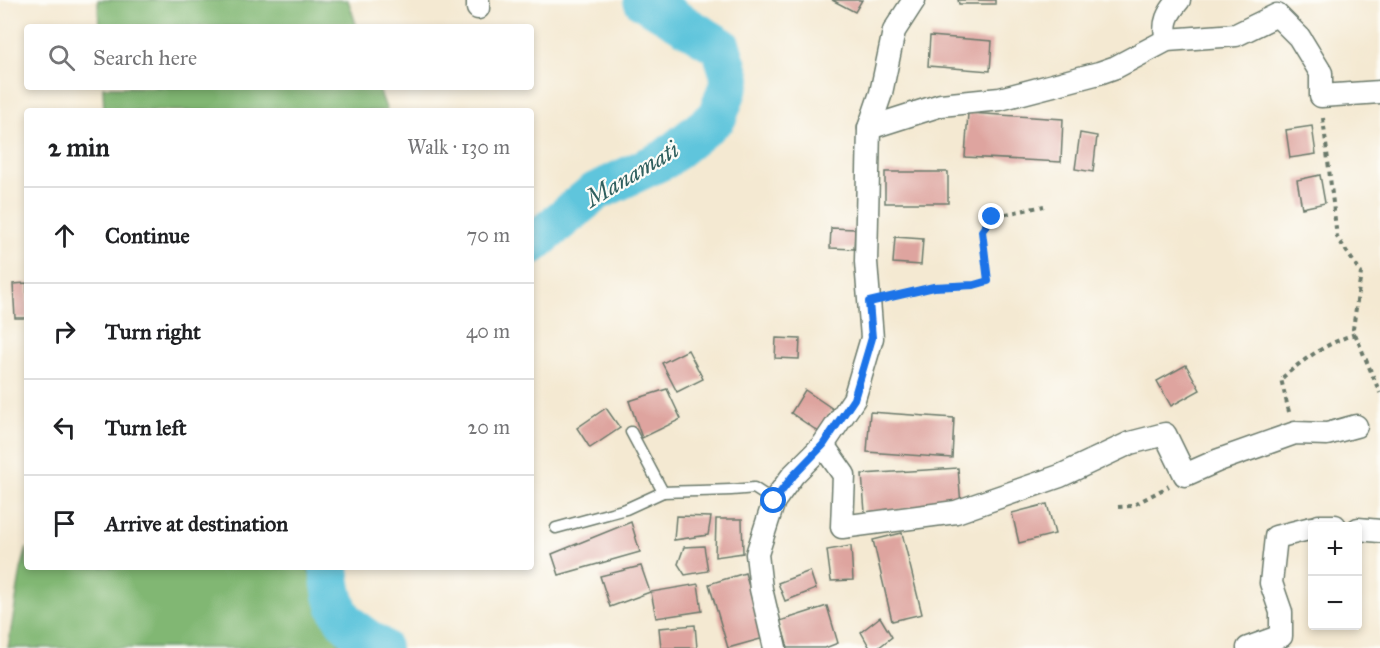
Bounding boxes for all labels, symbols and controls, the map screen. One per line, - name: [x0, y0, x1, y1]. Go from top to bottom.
- search box: [24, 24, 534, 90]
- icon: search: [45, 41, 78, 74]
- text: Search here: [93, 44, 197, 71]
- text: 2 min: [48, 131, 109, 163]
- water label: Manamati: [578, 134, 684, 215]
- text: Walk · 130 m: [407, 135, 510, 159]
- route end: [978, 203, 1004, 229]
- icon: ahead: [48, 219, 81, 252]
- text: Continue: [105, 222, 190, 249]
- text: 70 m: [467, 223, 510, 247]
- icon: right: [48, 315, 81, 348]
- text: Turn right: [105, 318, 201, 345]
- text: 40 m: [466, 319, 510, 343]
- icon: left: [48, 411, 81, 444]
- text: Turn left: [105, 414, 187, 441]
- text: 20 m: [467, 415, 510, 439]
- route start: [760, 487, 786, 513]
- icon: arrive: [48, 507, 81, 540]
- text: Arrive at destination: [105, 510, 288, 537]
- map controls: [1308, 522, 1362, 630]
- button: +: [1308, 522, 1362, 576]
- button: −: [1308, 576, 1362, 630]

